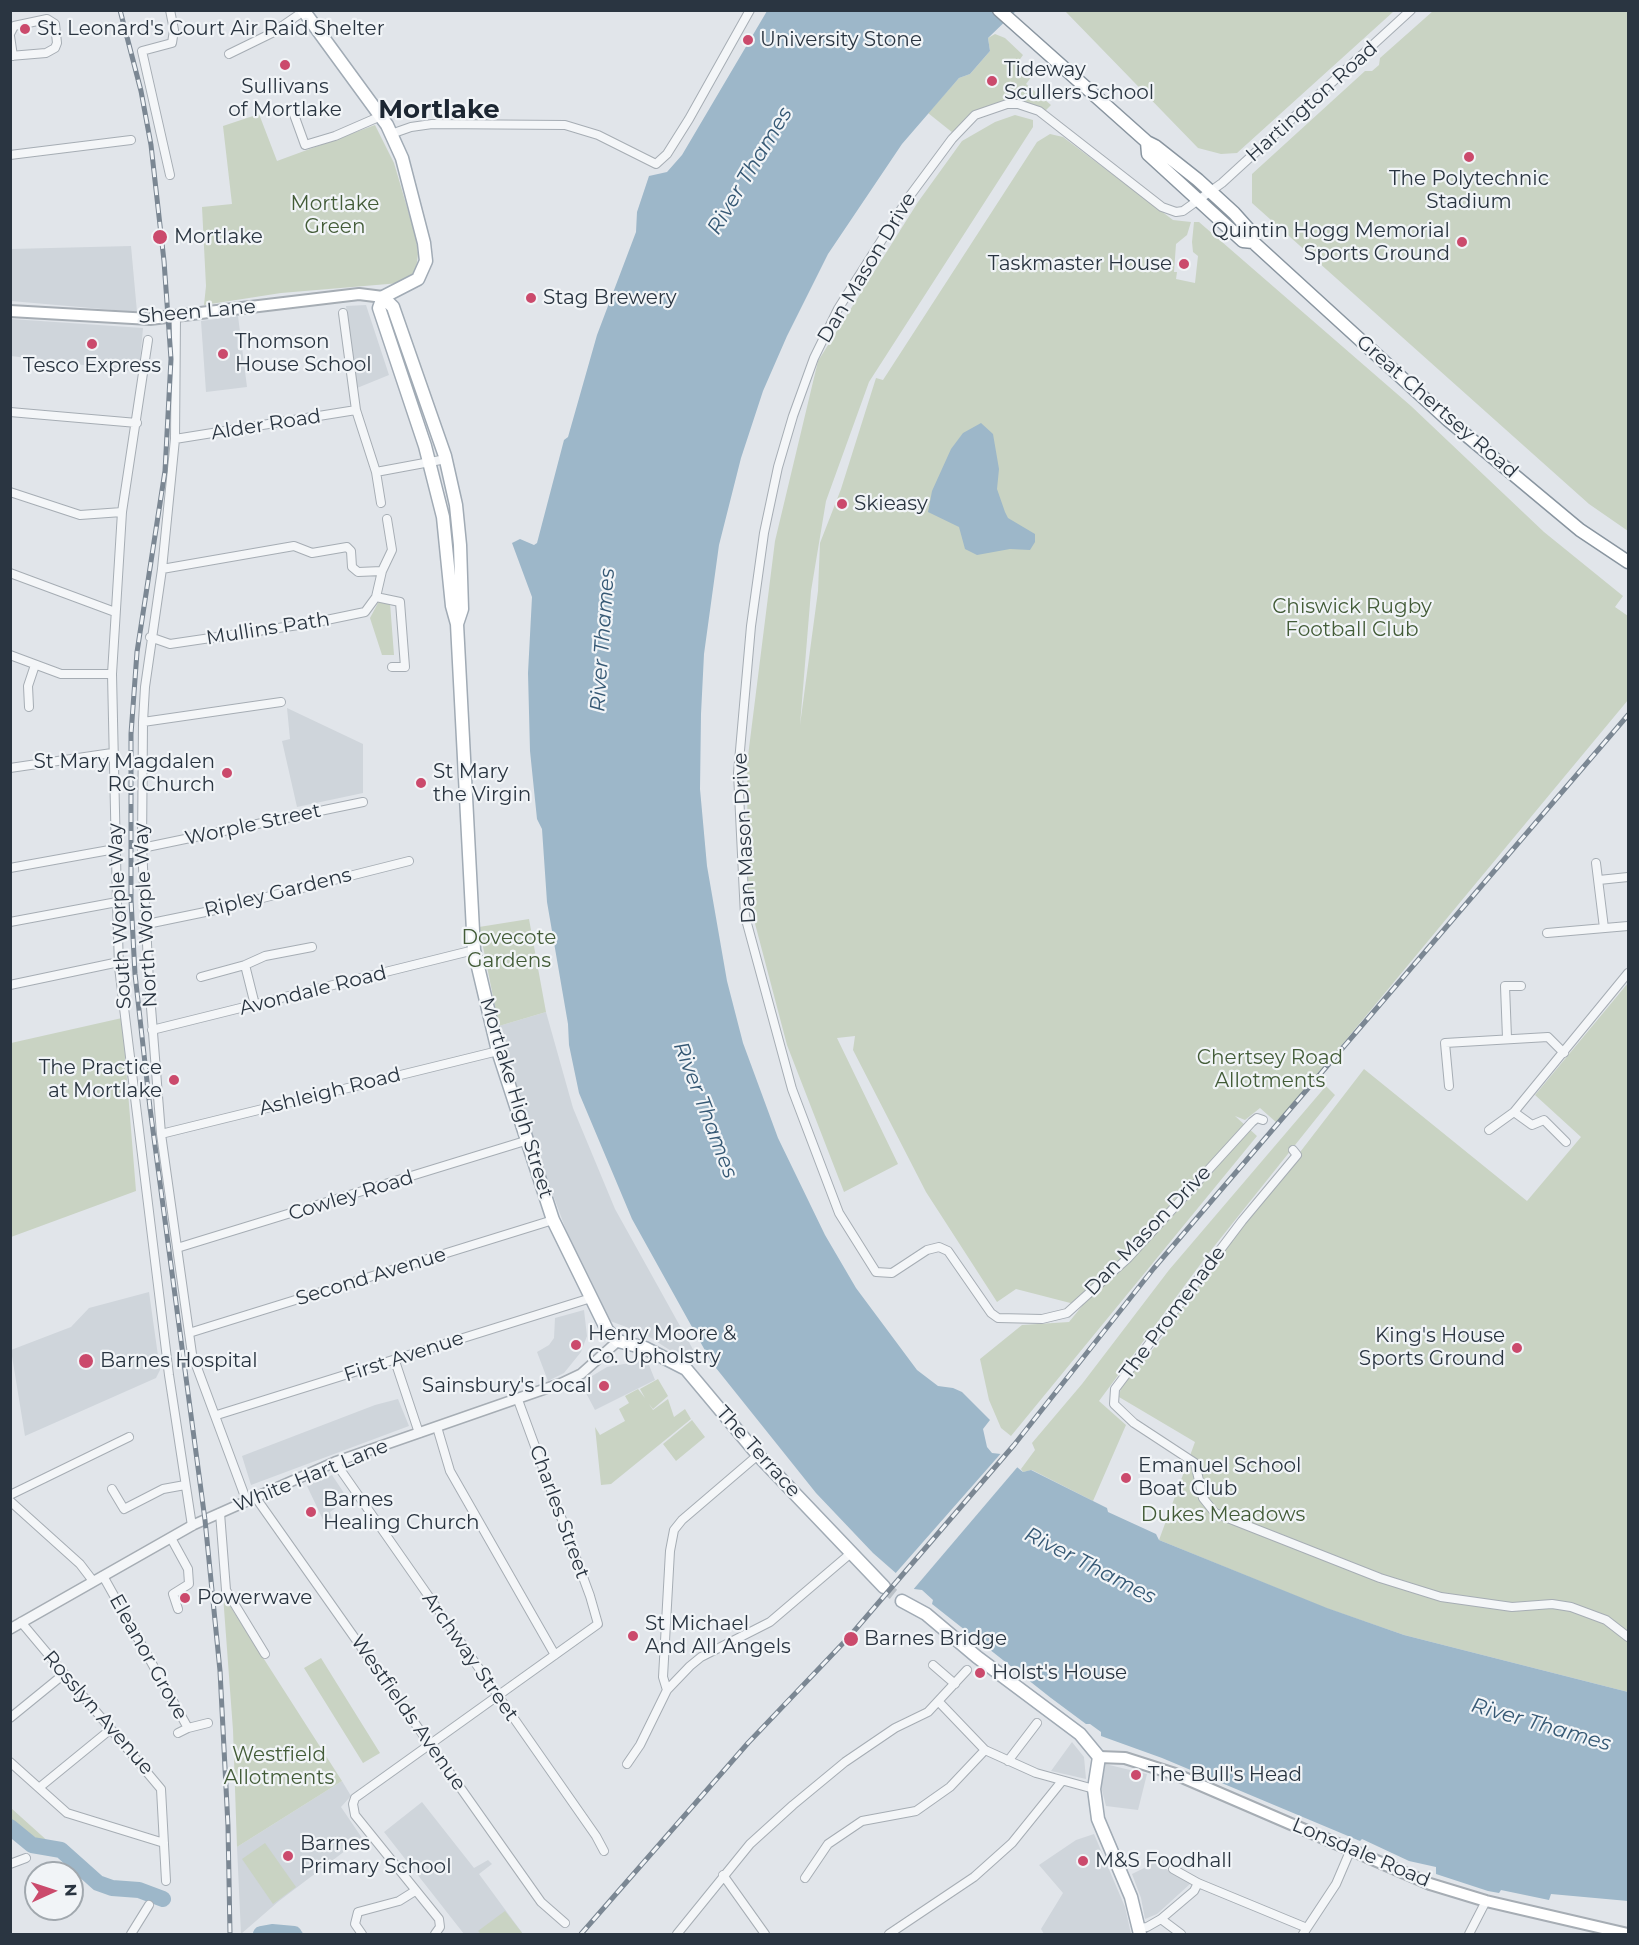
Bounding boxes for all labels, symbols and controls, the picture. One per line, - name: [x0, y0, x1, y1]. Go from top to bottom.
- place label: St. Leonard's Court Air Raid Shelter: [37, 17, 385, 41]
- marker: St. Leonard's Court Air Raid Shelter: [18, 22, 32, 36]
- place label: University Stone: [760, 28, 922, 52]
- marker: University Stone: [741, 33, 755, 47]
- street label: Hartington Road: [1241, 37, 1383, 167]
- marker: Sullivans of Mortlake: [278, 58, 292, 72]
- place label: Tideway Scullers School: [1004, 58, 1154, 105]
- marker: Tideway Scullers School: [985, 74, 999, 88]
- place label: Sullivans of Mortlake: [228, 75, 342, 122]
- district label: Mortlake: [378, 94, 500, 126]
- water label: River Thames: [702, 103, 798, 239]
- marker: The Polytechnic Stadium: [1462, 150, 1476, 164]
- place label: The Polytechnic Stadium: [1389, 167, 1549, 214]
- street label: Dan Mason Drive: [813, 188, 921, 348]
- park label: Mortlake Green: [291, 192, 379, 239]
- place label: Quintin Hogg Memorial Sports Ground: [1212, 219, 1450, 266]
- place label: Mortlake: [174, 225, 263, 249]
- marker: Mortlake: [151, 228, 169, 246]
- marker: Quintin Hogg Memorial Sports Ground: [1455, 235, 1469, 249]
- place label: Taskmaster House: [988, 252, 1172, 276]
- marker: Taskmaster House: [1177, 257, 1191, 271]
- place label: Stag Brewery: [543, 286, 677, 310]
- marker: Stag Brewery: [524, 291, 538, 305]
- street label: Sheen Lane: [137, 295, 257, 329]
- place label: Thomson House School: [235, 330, 372, 377]
- street label: Great Chertsey Road: [1351, 330, 1523, 484]
- marker: Tesco Express: [85, 337, 99, 351]
- marker: Thomson House School: [216, 347, 230, 361]
- place label: Tesco Express: [23, 354, 161, 378]
- street label: Alder Road: [209, 404, 323, 446]
- place label: Skieasy: [854, 492, 928, 516]
- marker: Skieasy: [835, 497, 849, 511]
- water label: River Thames: [585, 567, 621, 713]
- park label: Chiswick Rugby Football Club: [1272, 595, 1432, 642]
- street label: Mullins Path: [205, 607, 331, 651]
- place label: St Mary Magdalen RC Church: [34, 750, 215, 797]
- street label: Dan Mason Drive: [729, 752, 761, 924]
- place label: St Mary the Virgin: [433, 760, 531, 807]
- marker: St Mary Magdalen RC Church: [220, 766, 234, 780]
- marker: St Mary the Virgin: [414, 776, 428, 790]
- street label: Worple Street: [183, 799, 323, 851]
- street label: South Worple Way: [103, 822, 137, 1010]
- street label: North Worple Way: [129, 822, 163, 1008]
- street label: Ripley Gardens: [202, 863, 354, 923]
- park label: Dovecote Gardens: [462, 926, 556, 973]
- street label: Avondale Road: [237, 961, 389, 1021]
- street label: Mortlake High Street: [474, 995, 558, 1201]
- water label: River Thames: [667, 1038, 743, 1182]
- park label: Chertsey Road Allotments: [1197, 1046, 1343, 1093]
- place label: The Practice at Mortlake: [39, 1056, 162, 1103]
- street label: Ashleigh Road: [257, 1063, 403, 1121]
- marker: The Practice at Mortlake: [167, 1073, 181, 1087]
- street label: Dan Mason Drive: [1080, 1161, 1216, 1301]
- street label: Cowley Road: [286, 1166, 416, 1226]
- street label: The Promenade: [1115, 1242, 1231, 1384]
- street label: Second Avenue: [293, 1243, 449, 1311]
- place label: Henry Moore & Co. Upholstry: [588, 1322, 736, 1369]
- place label: King's House Sports Ground: [1359, 1324, 1505, 1371]
- street label: First Avenue: [341, 1326, 467, 1388]
- marker: Henry Moore & Co. Upholstry: [569, 1338, 583, 1352]
- marker: King's House Sports Ground: [1510, 1341, 1524, 1355]
- place label: Barnes Hospital: [100, 1349, 258, 1373]
- marker: Barnes Hospital: [77, 1352, 95, 1370]
- place label: Sainsbury's Local: [422, 1374, 592, 1398]
- marker: Sainsbury's Local: [597, 1379, 611, 1393]
- street label: The Terrace: [711, 1401, 805, 1503]
- street label: White Hart Lane: [230, 1434, 392, 1518]
- street label: Charles Street: [524, 1442, 594, 1582]
- place label: Emanuel School Boat Club: [1138, 1454, 1301, 1501]
- marker: Emanuel School Boat Club: [1119, 1471, 1133, 1485]
- place label: Barnes Healing Church: [323, 1488, 480, 1535]
- park label: Dukes Meadows: [1141, 1503, 1305, 1527]
- marker: Barnes Healing Church: [304, 1505, 318, 1519]
- water label: River Thames: [1020, 1522, 1160, 1610]
- place label: Powerwave: [197, 1586, 312, 1610]
- street label: Archway Street: [417, 1588, 523, 1726]
- street label: Eleanor Grove: [104, 1590, 192, 1724]
- marker: Powerwave: [178, 1591, 192, 1605]
- place label: St Michael And All Angels: [645, 1612, 791, 1659]
- place label: Barnes Bridge: [864, 1627, 1007, 1651]
- marker: St Michael And All Angels: [626, 1629, 640, 1643]
- marker: Barnes Bridge: [842, 1630, 860, 1648]
- street label: Westfields Avenue: [345, 1631, 471, 1795]
- street label: Rosslyn Avenue: [37, 1646, 159, 1780]
- place label: Holst's House: [992, 1661, 1127, 1685]
- marker: Holst's House: [973, 1666, 987, 1680]
- water label: River Thames: [1468, 1693, 1614, 1757]
- park label: Westfield Allotments: [224, 1743, 334, 1790]
- place label: The Bull's Head: [1148, 1763, 1302, 1787]
- marker: The Bull's Head: [1129, 1768, 1143, 1782]
- street label: Lonsdale Road: [1288, 1813, 1434, 1893]
- place label: Barnes Primary School: [300, 1832, 452, 1879]
- marker: Barnes Primary School: [281, 1849, 295, 1863]
- place label: M&S Foodhall: [1095, 1849, 1232, 1873]
- marker: M&S Foodhall: [1076, 1854, 1090, 1868]
- north arrow: [24, 1861, 84, 1921]
- text: N: [61, 1883, 80, 1897]

